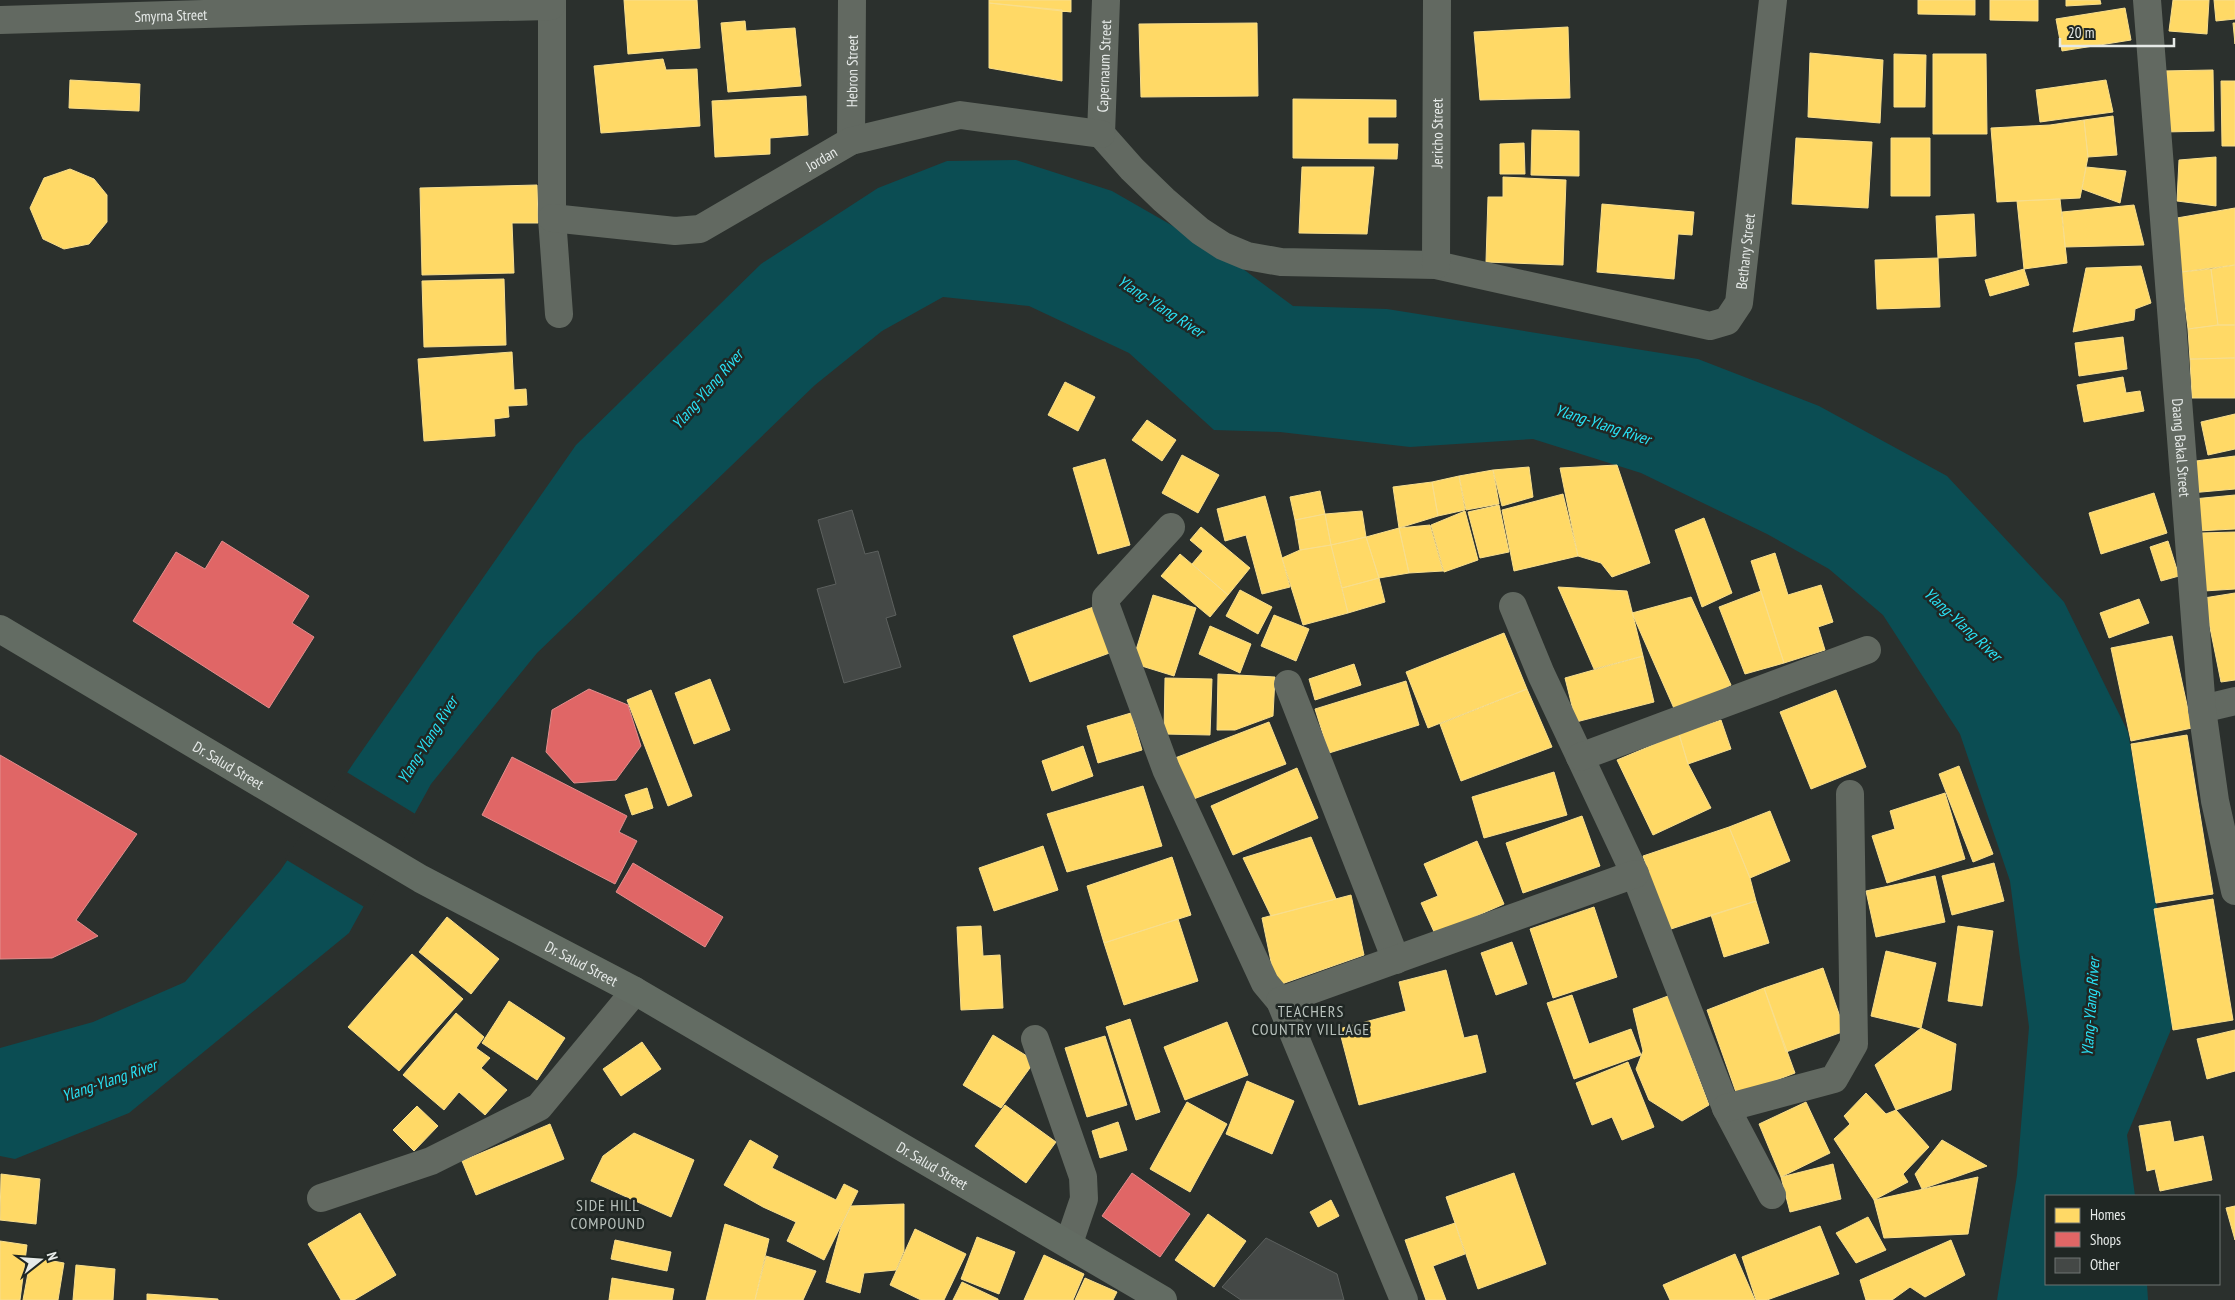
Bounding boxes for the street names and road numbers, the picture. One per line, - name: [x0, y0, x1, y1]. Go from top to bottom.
- street label: Smyrna Street: [134, 4, 208, 26]
- street label: Capernaum Street: [1092, 19, 1115, 113]
- street label: Hebron Street: [842, 35, 861, 107]
- street label: Jericho Street: [1427, 98, 1446, 169]
- street label: Jordan: [801, 142, 840, 175]
- street label: Bethany Street: [1731, 212, 1758, 290]
- street label: Daang Bakal Street: [2168, 398, 2195, 498]
- street label: Dr. Salud Street: [190, 736, 268, 793]
- street label: Dr. Salud Street: [542, 936, 621, 990]
- street label: Dr. Salud Street: [894, 1137, 972, 1193]

